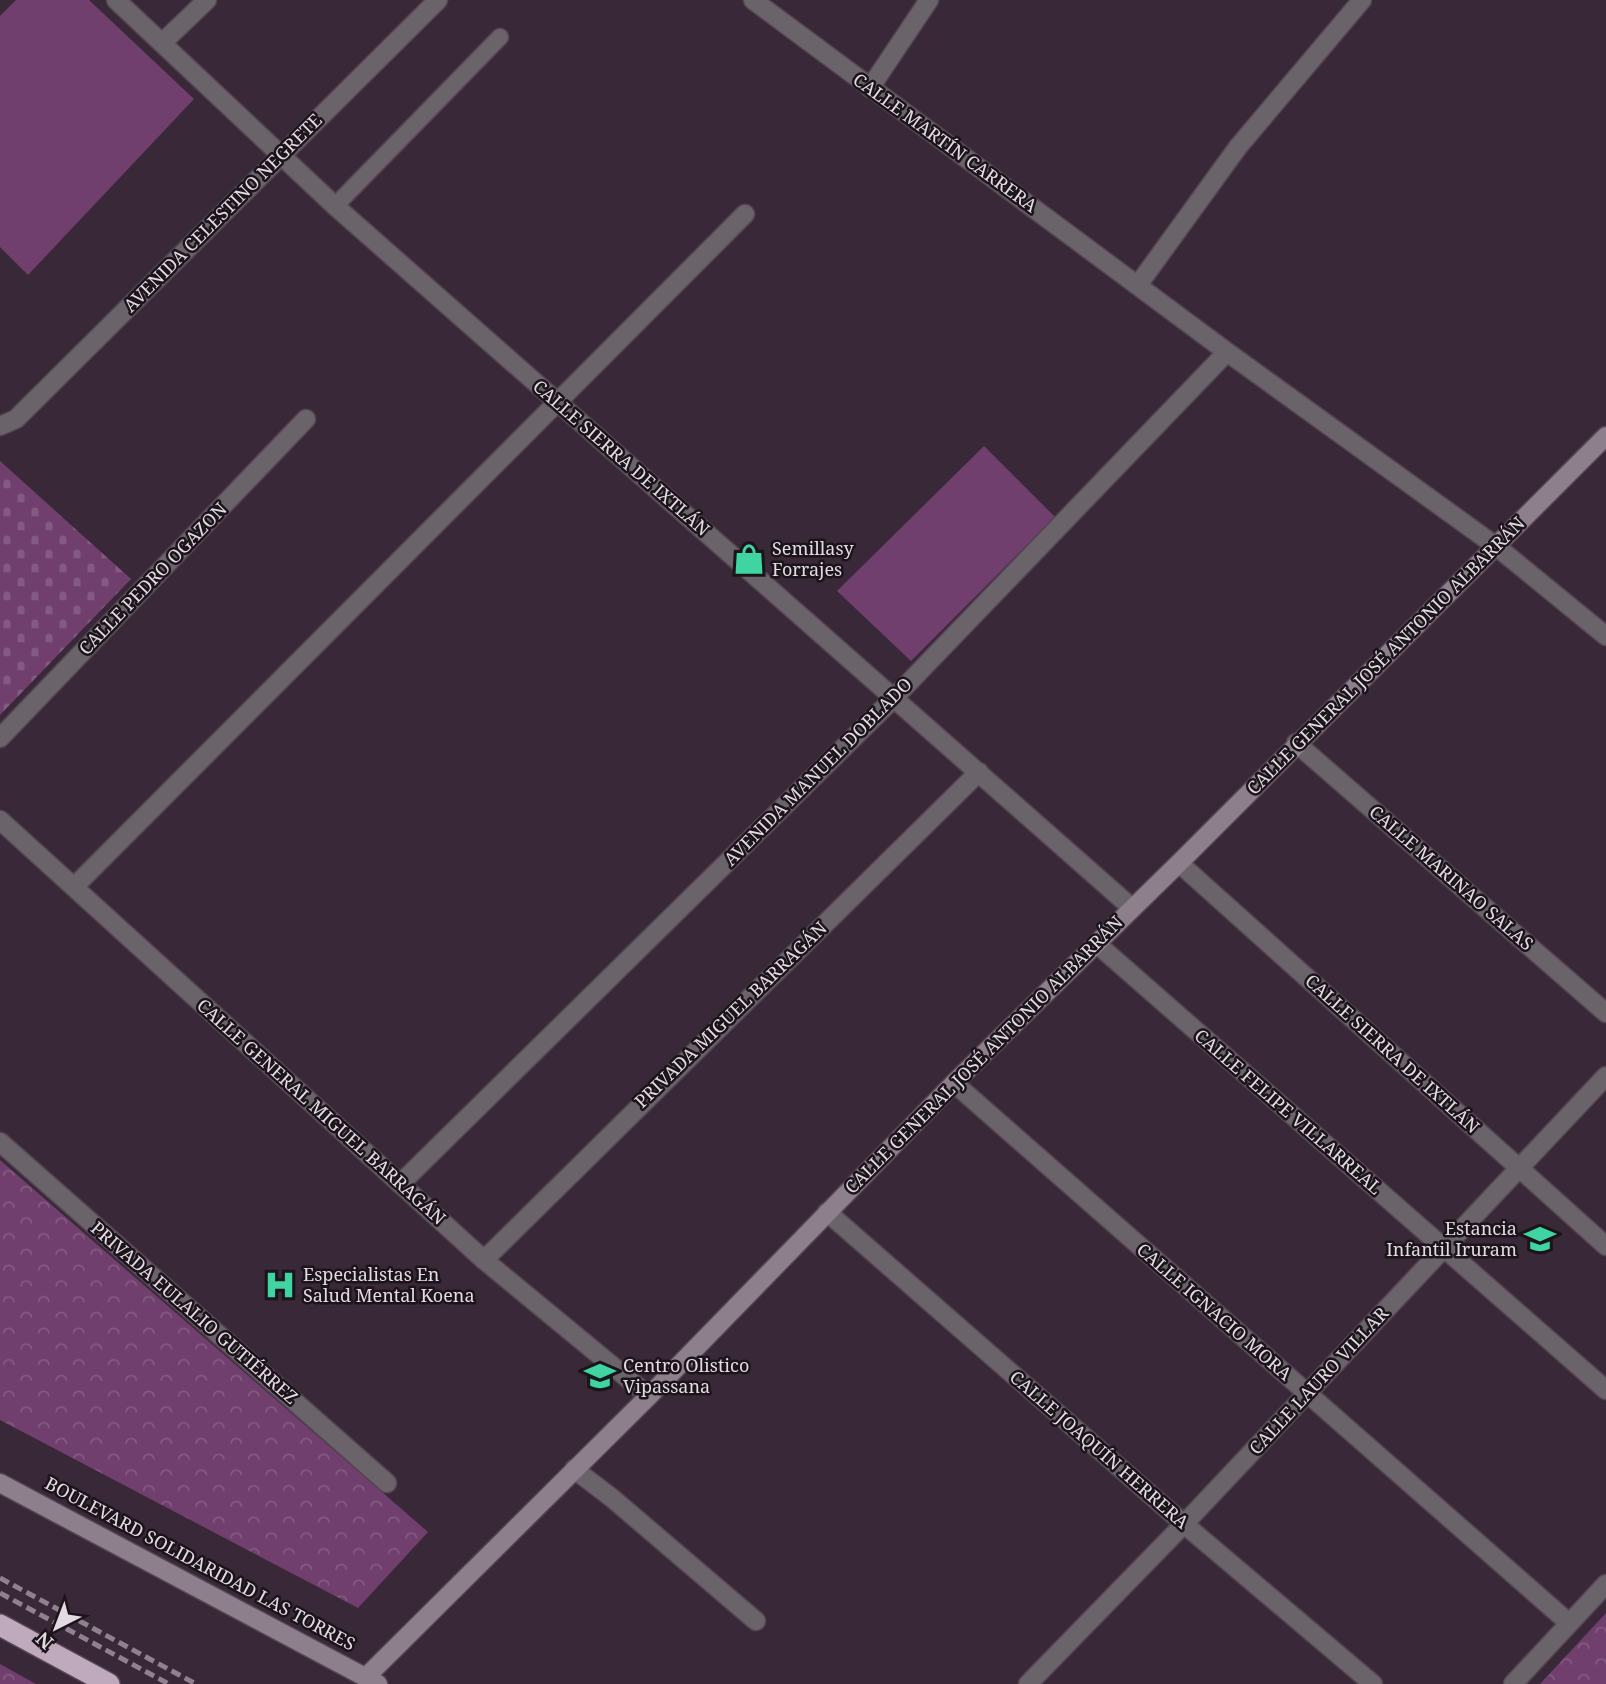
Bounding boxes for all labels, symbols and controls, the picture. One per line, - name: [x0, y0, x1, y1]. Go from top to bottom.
- street label: CALLE MARTÍN CARRERA: [849, 67, 1043, 217]
- street label: AVENIDA CELESTINO NEGRETE: [118, 108, 327, 317]
- street label: CALLE SIERRA DE IXTLÁN: [528, 374, 715, 541]
- street label: CALLE PEDRO OGAZON: [73, 497, 232, 660]
- street label: CALLE GENERAL JOSÉ ANTONIO ALBARRÁN: [1241, 511, 1530, 799]
- place label: Semillasy Forrajes: [772, 536, 855, 581]
- shop icon: Semillasy Forrajes: [732, 542, 766, 576]
- street label: AVENIDA MANUEL DOBLADO: [718, 672, 917, 871]
- street label: CALLE MARINAO SALAS: [1365, 799, 1539, 955]
- street label: CALLE GENERAL JOSÉ ANTONIO ALBARRÁN: [839, 910, 1128, 1198]
- street label: PRIVADA MIGUEL BARRAGÁN: [629, 916, 832, 1113]
- street label: CALLE SIERRA DE IXTLÁN: [1300, 968, 1485, 1138]
- street label: CALLE GENERAL MIGUEL BARRAGÁN: [192, 993, 451, 1230]
- street label: CALLE FELIPE VILLARREAL: [1190, 1023, 1388, 1199]
- street label: PRIVADA EULALIO GUTIÉRREZ: [86, 1216, 303, 1409]
- place label: Estancia Infantil Iruram: [1386, 1216, 1517, 1261]
- school or university icon: Estancia Infantil Iruram: [1523, 1222, 1557, 1256]
- street label: CALLE IGNACIO MORA: [1132, 1237, 1297, 1385]
- place label: Especialistas En Salud Mental Koena: [303, 1262, 475, 1307]
- hospital icon: Especialistas En Salud Mental Koena: [263, 1268, 297, 1302]
- street label: CALLE LAURO VILLAR: [1243, 1301, 1393, 1459]
- place label: Centro Olistico Vipassana: [623, 1353, 749, 1398]
- school or university icon: Centro Olistico Vipassana: [583, 1359, 617, 1393]
- street label: CALLE JOAQUÍN HERRERA: [1005, 1365, 1195, 1534]
- street label: BOULEVARD SOLIDARIDAD LAS TORRES: [41, 1471, 360, 1655]
- north arrow: [21, 1593, 91, 1663]
- text: N: [30, 1626, 59, 1655]

